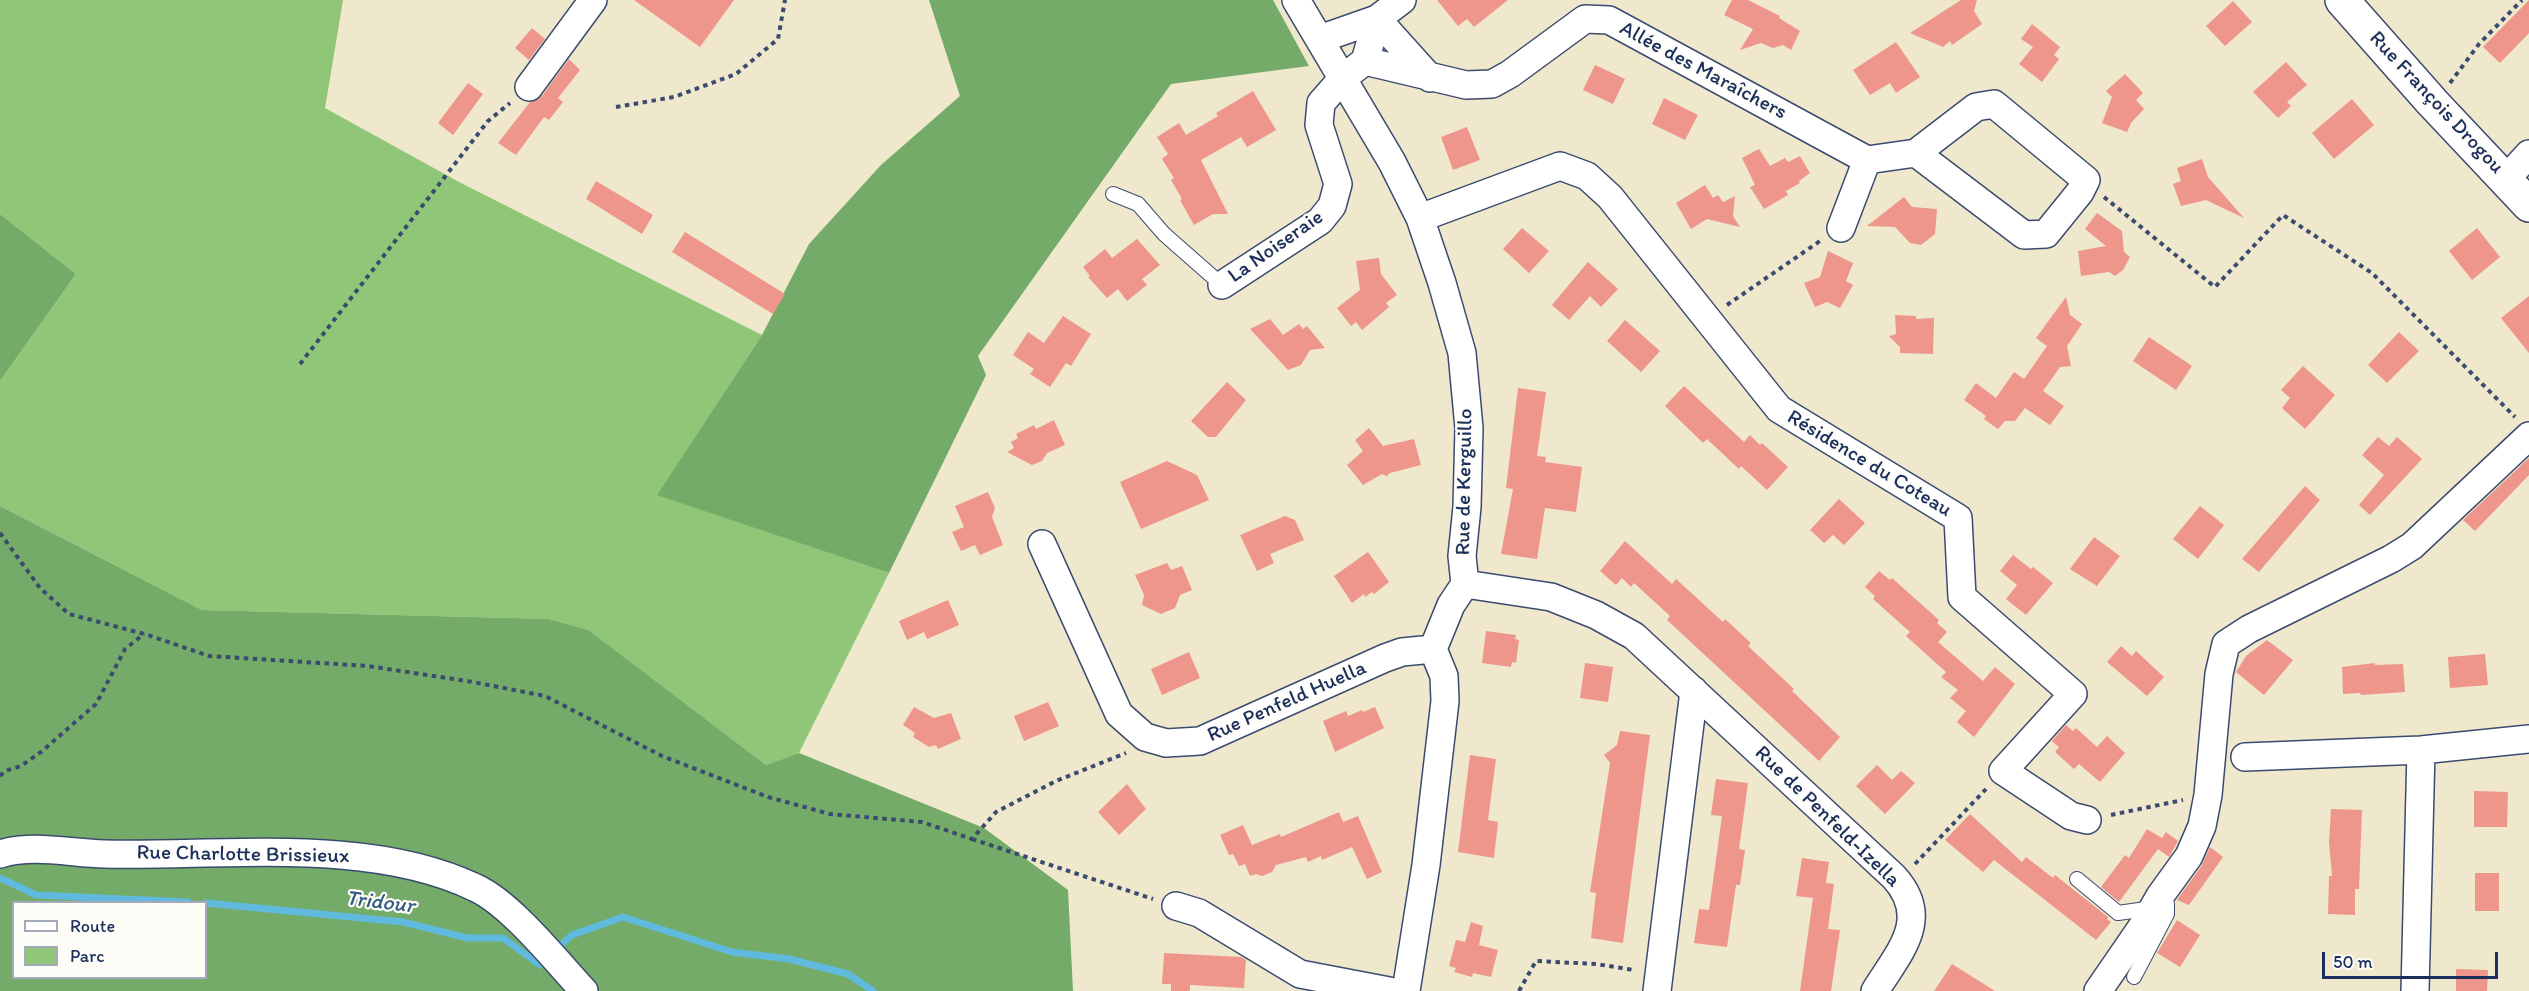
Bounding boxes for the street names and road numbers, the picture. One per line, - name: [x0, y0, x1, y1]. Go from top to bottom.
- street label: Allée des Maraîchers: [1615, 16, 1791, 126]
- street label: Rue François Drogou: [2363, 26, 2509, 180]
- street label: La Noiseraie: [1224, 205, 1328, 289]
- street label: Résidence du Coteau: [1782, 405, 1956, 523]
- street label: Rue de Kerguillo: [1451, 408, 1479, 556]
- street label: Rue Penfeld Huella: [1204, 656, 1370, 748]
- street label: Rue de Penfeld-Izella: [1749, 741, 1905, 893]
- street label: Rue Charlotte Brissieux: [136, 841, 350, 869]

